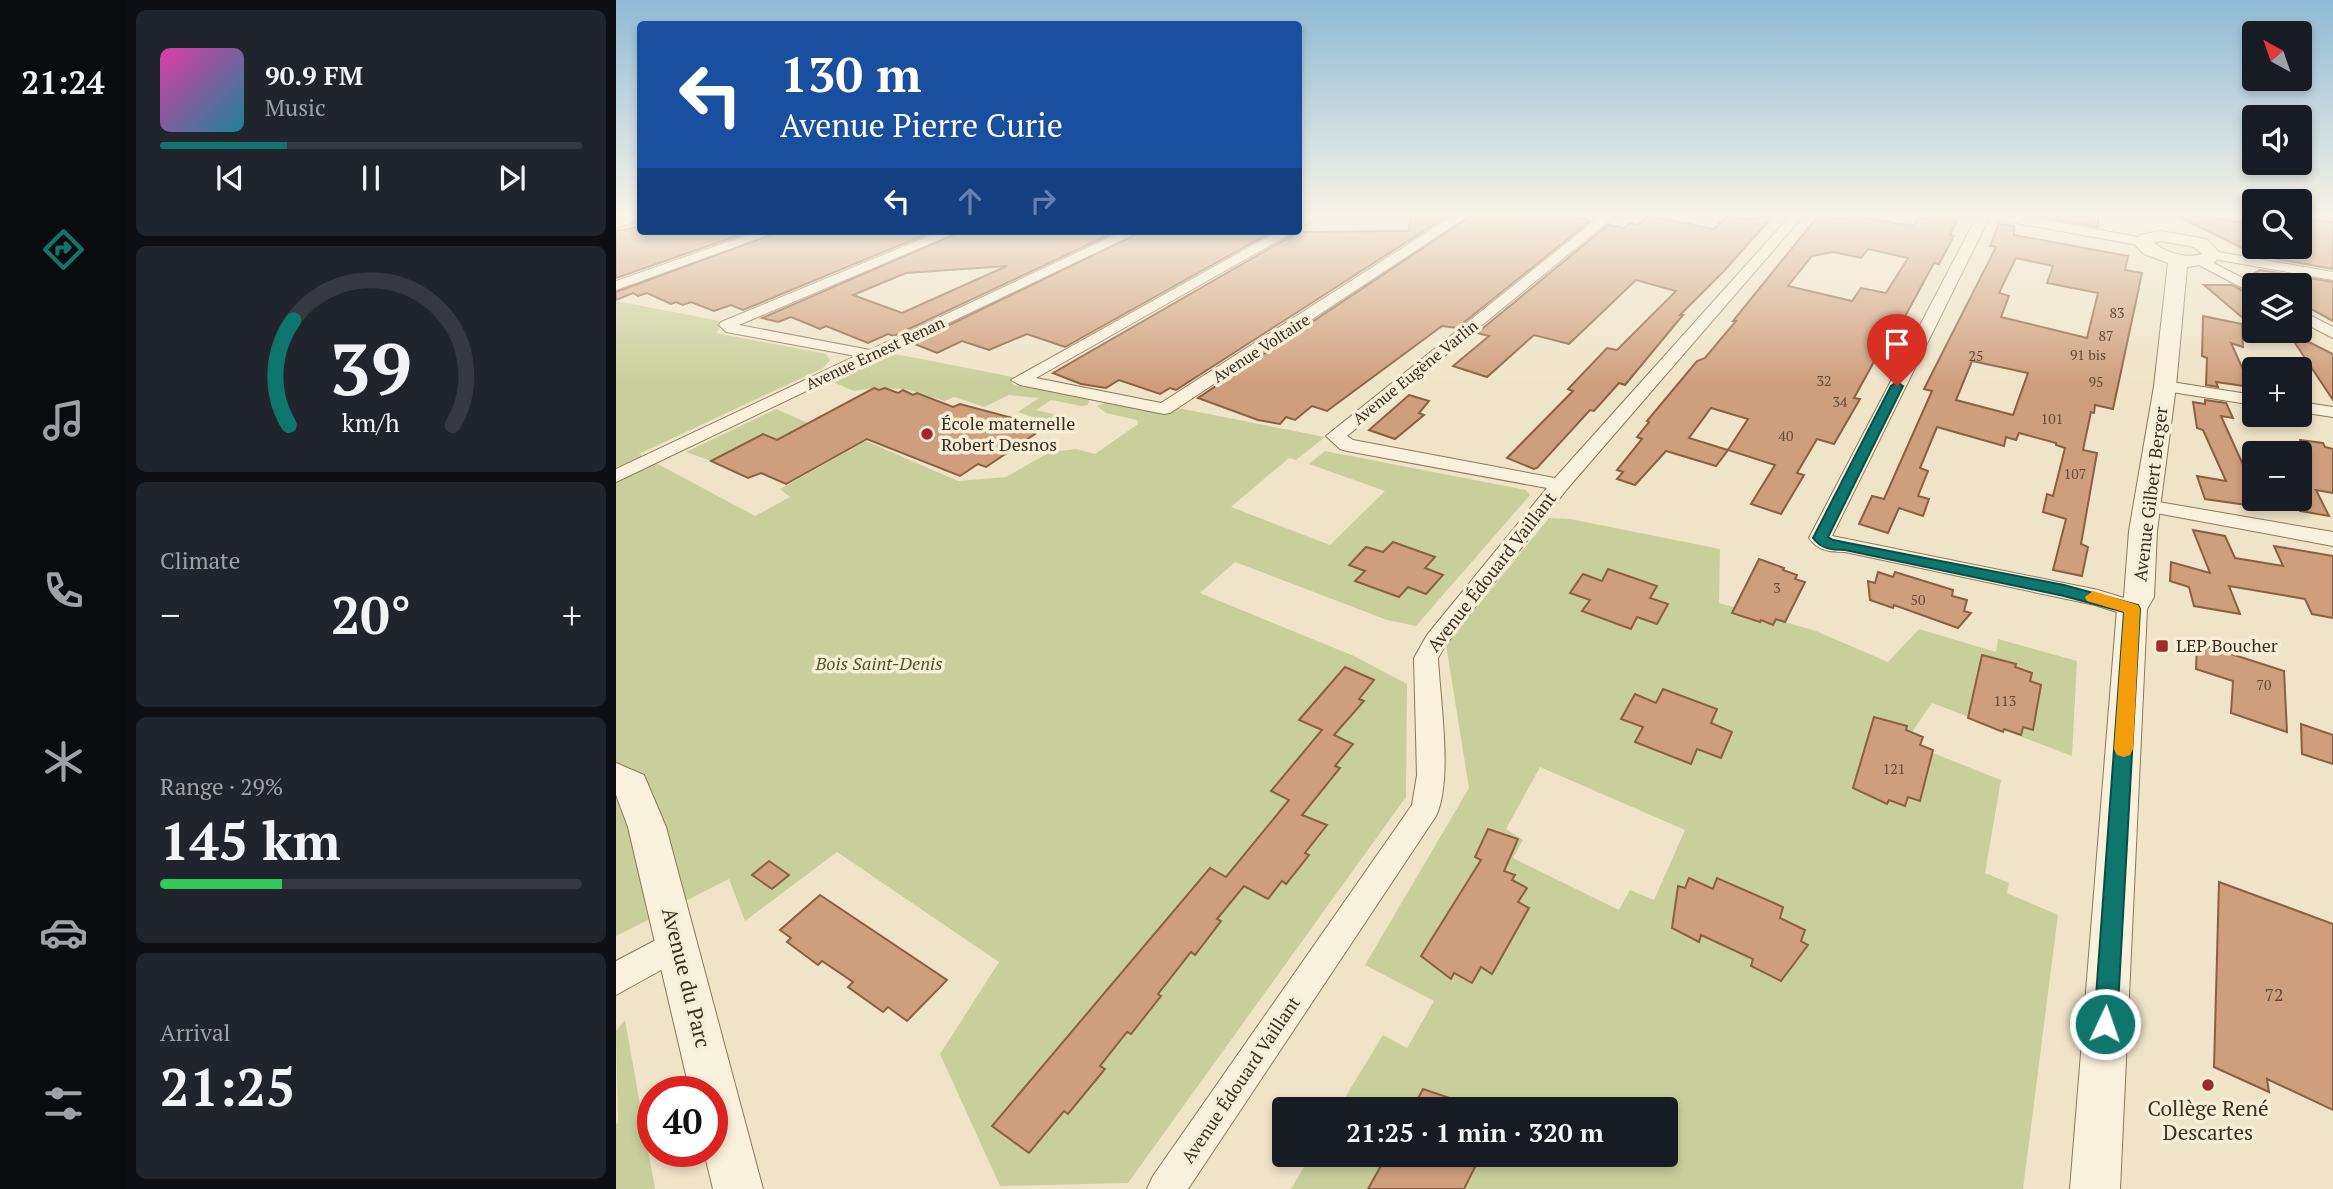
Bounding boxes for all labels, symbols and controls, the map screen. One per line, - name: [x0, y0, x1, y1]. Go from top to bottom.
- north arrow: [2242, 21, 2312, 91]
- map controls: [2242, 21, 2312, 511]
- text: 130 m: [780, 41, 922, 106]
- icon: left: [665, 49, 756, 140]
- text: 90.9 FM: [265, 58, 363, 92]
- text: 21:24: [21, 61, 105, 103]
- text: Music: [265, 92, 326, 123]
- text: Avenue Pierre Curie: [780, 104, 1063, 146]
- button: sound: [2242, 105, 2312, 175]
- icon: previous: [211, 159, 249, 197]
- icon: pause: [352, 159, 390, 197]
- icon: next: [493, 159, 531, 197]
- icon: left: [878, 182, 916, 220]
- icon: ahead: [951, 182, 989, 220]
- icon: right: [1024, 182, 1062, 220]
- button: search: [2242, 189, 2312, 259]
- icon: directions: [39, 225, 88, 274]
- button: layers: [2242, 273, 2312, 343]
- house number: 83: [2110, 303, 2124, 322]
- street label: Avenue Voltaire: [1208, 308, 1314, 388]
- street label: Avenue Ernest Renan: [802, 311, 949, 395]
- street label: Avenue Eugène Varlin: [1348, 314, 1483, 429]
- pin: [1867, 314, 1927, 386]
- text: 39: [330, 319, 412, 416]
- icon: arrive: [1878, 325, 1916, 363]
- house number: 87: [2099, 326, 2113, 345]
- house number: 91 bis: [2070, 345, 2106, 364]
- house number: 25: [1969, 346, 1983, 365]
- button: +: [2242, 357, 2312, 427]
- house number: 32: [1817, 371, 1831, 390]
- house number: 95: [2089, 372, 2103, 391]
- house number: 34: [1833, 392, 1848, 411]
- icon: music: [39, 396, 88, 445]
- text: km/h: [342, 405, 400, 438]
- street label: Avenue Gilbert Berger: [2127, 405, 2173, 583]
- house number: 101: [2041, 409, 2063, 428]
- place label: École maternelle Robert Desnos: [941, 411, 1075, 456]
- marker: École maternelle Robert Desnos: [919, 426, 935, 442]
- house number: 40: [1779, 426, 1793, 445]
- button: −: [2242, 441, 2312, 511]
- house number: 107: [2064, 464, 2086, 483]
- street label: Avenue Édouard Vaillant: [1421, 486, 1561, 656]
- text: Climate: [160, 545, 240, 576]
- icon: phone: [39, 566, 88, 615]
- house number: 3: [1773, 578, 1781, 597]
- text: 20°: [331, 580, 411, 649]
- text: −: [160, 590, 180, 640]
- text: +: [562, 590, 582, 640]
- house number: 50: [1911, 590, 1925, 609]
- place label: LEP Boucher: [2176, 633, 2278, 657]
- marker: LEP Boucher: [2154, 638, 2170, 654]
- park label: Bois Saint-Denis: [814, 651, 943, 675]
- house number: 70: [2257, 675, 2271, 694]
- house number: 113: [1994, 691, 2016, 710]
- icon: climate: [39, 737, 88, 786]
- house number: 121: [1883, 759, 1905, 778]
- text: Range · 29%: [160, 771, 283, 802]
- text: 145 km: [160, 806, 341, 875]
- street label: Avenue du Parc: [656, 905, 718, 1051]
- icon: car: [39, 908, 88, 957]
- house number: 72: [2264, 982, 2284, 1006]
- position arrow: [2068, 987, 2142, 1061]
- street label: Avenue Édouard Vaillant: [1175, 991, 1305, 1168]
- text: Arrival: [160, 1017, 231, 1048]
- text: 21:25: [160, 1052, 295, 1121]
- speed limit sign: 40: [637, 1076, 728, 1167]
- marker: Collège René Descartes: [2200, 1077, 2216, 1093]
- icon: filters: [39, 1079, 88, 1128]
- place label: Collège René Descartes: [2147, 1094, 2269, 1146]
- text: 21:25 · 1 min · 320 m: [1346, 1115, 1604, 1149]

